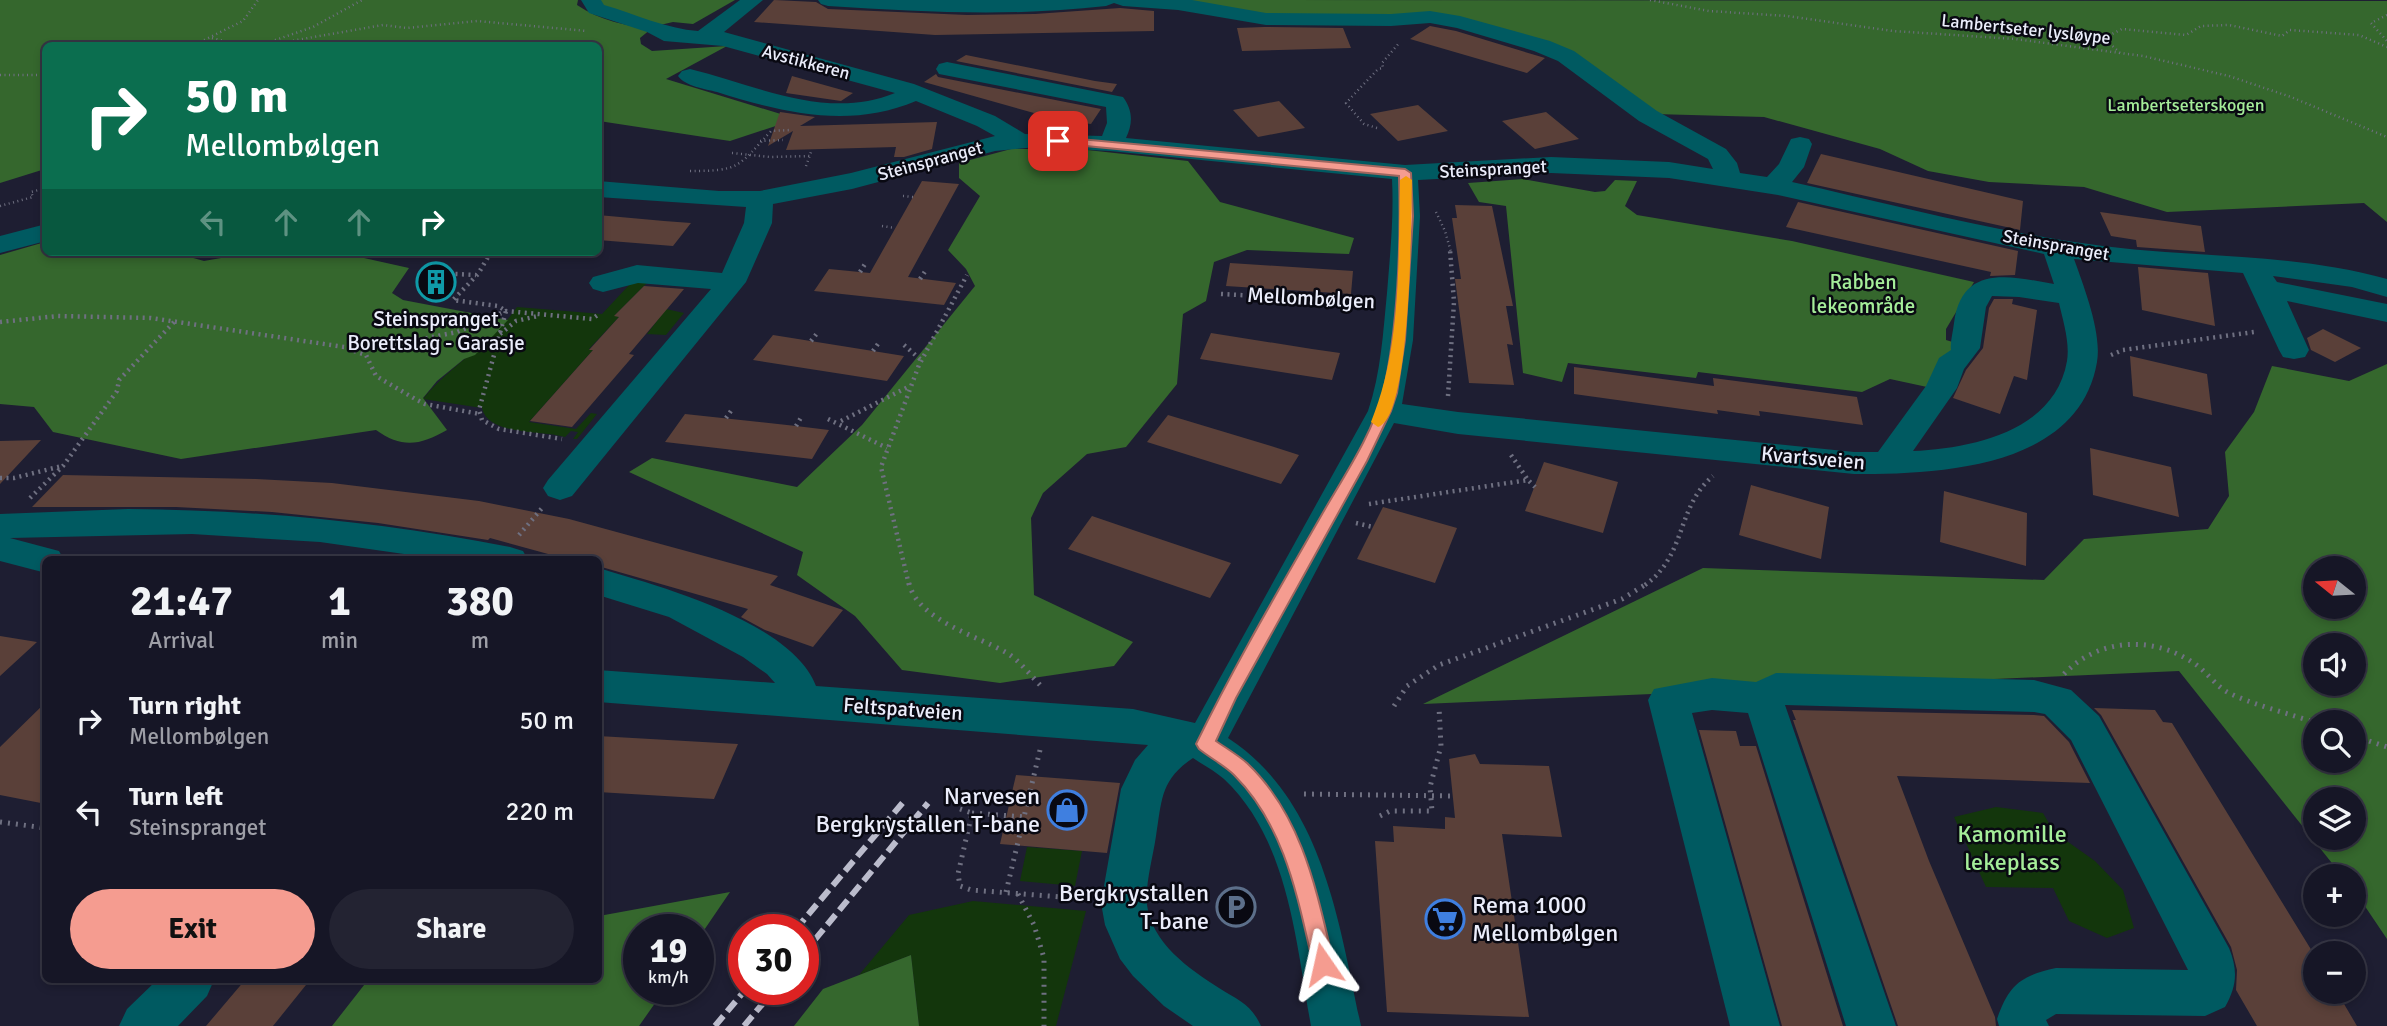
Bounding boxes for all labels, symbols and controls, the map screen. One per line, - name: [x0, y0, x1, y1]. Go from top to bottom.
- street label: Lambertseter lysløype: [1940, 9, 2112, 49]
- street label: Avstikkeren: [760, 40, 852, 84]
- text: 50 m: [185, 66, 288, 126]
- icon: right: [70, 70, 161, 161]
- park label: Lambertseterskogen: [2107, 94, 2265, 116]
- pin: [1028, 111, 1088, 171]
- icon: arrive: [1039, 122, 1077, 160]
- text: Mellombølgen: [185, 126, 380, 165]
- street label: Steinspranget: [875, 136, 985, 186]
- street label: Steinspranget: [1439, 155, 1547, 183]
- icon: left: [194, 203, 232, 241]
- icon: ahead: [267, 203, 305, 241]
- icon: ahead: [340, 203, 378, 241]
- icon: right: [413, 203, 451, 241]
- street label: Steinspranget: [2001, 225, 2111, 265]
- building icon: Steinspranget Borettslag - Garasje: [415, 261, 457, 303]
- park label: Rabben lekeområde: [1811, 269, 1915, 319]
- street label: Mellombølgen: [1246, 282, 1376, 314]
- place label: Steinspranget Borettslag - Garasje: [347, 306, 525, 356]
- street label: Kvartsveien: [1760, 441, 1866, 475]
- north arrow: [2303, 556, 2366, 620]
- map controls: [2303, 556, 2366, 1004]
- text: 21:47: [130, 576, 233, 627]
- text: 1: [328, 576, 351, 627]
- text: 380: [446, 576, 514, 627]
- text: Arrival: [148, 626, 215, 655]
- text: min: [321, 626, 358, 655]
- text: m: [471, 626, 489, 655]
- button: sound: [2303, 633, 2366, 696]
- text: Turn right: [129, 690, 241, 722]
- street label: Feltspatveien: [842, 692, 964, 726]
- icon: right: [70, 702, 108, 740]
- text: 50 m: [519, 705, 574, 737]
- button: search: [2303, 710, 2366, 773]
- text: Mellombølgen: [129, 722, 269, 751]
- text: Turn left: [129, 781, 223, 813]
- place label: Narvesen Bergkrystallen T-bane: [816, 781, 1040, 839]
- button: layers: [2303, 787, 2366, 850]
- shop icon: Narvesen Bergkrystallen T-bane: [1046, 789, 1088, 831]
- icon: left: [70, 793, 108, 831]
- text: 220 m: [505, 796, 574, 828]
- text: Steinspranget: [129, 813, 266, 842]
- park label: Kamomille lekeplass: [1957, 819, 2067, 877]
- button: +: [2303, 864, 2366, 927]
- place label: Bergkrystallen T-bane: [1059, 878, 1209, 936]
- parking icon: Bergkrystallen T-bane: [1215, 886, 1257, 928]
- button: Exit: [70, 889, 315, 969]
- button: Share: [329, 889, 574, 969]
- place label: Rema 1000 Mellombølgen: [1472, 890, 1618, 948]
- supermarket icon: Rema 1000 Mellombølgen: [1424, 898, 1466, 940]
- speed limit sign: 30: [728, 914, 819, 1005]
- position arrow: [1286, 927, 1360, 1001]
- text: 19: [650, 929, 687, 972]
- button: −: [2303, 941, 2366, 1004]
- text: km/h: [648, 966, 689, 988]

